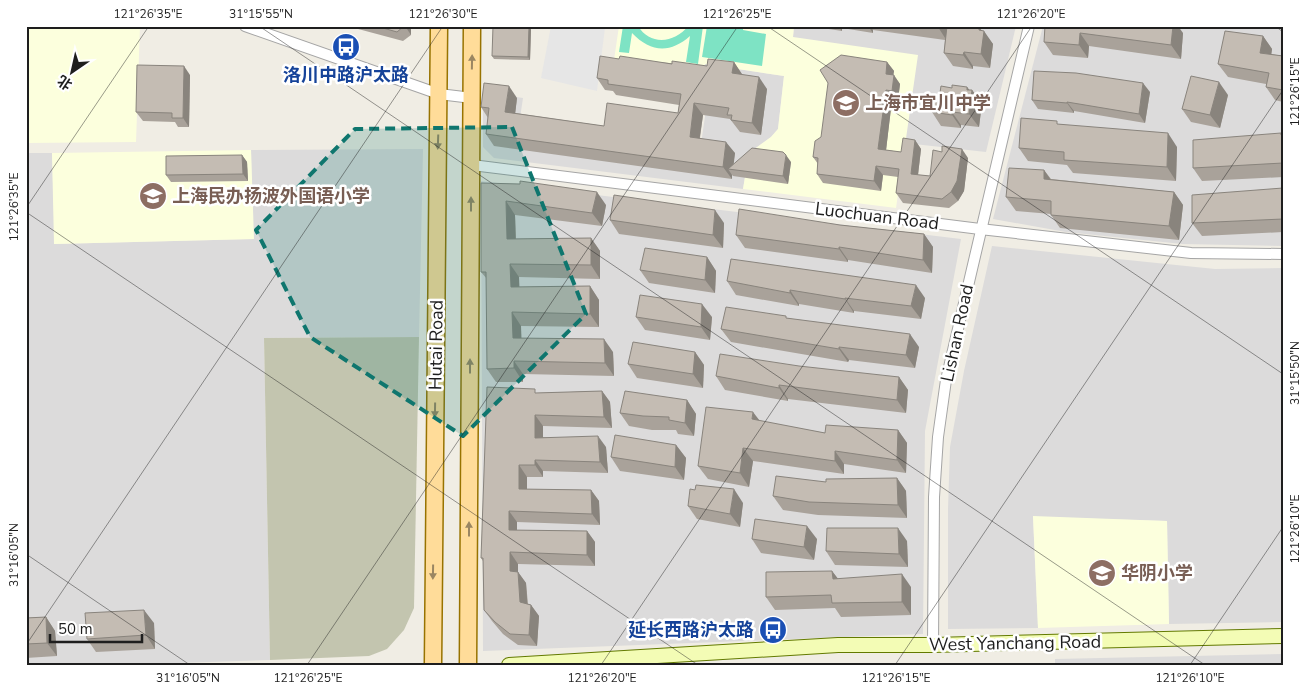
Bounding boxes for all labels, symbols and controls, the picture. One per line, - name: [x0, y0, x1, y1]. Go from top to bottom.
- text: 121°26'35"E: [113, 6, 183, 22]
- text: 31°15'55"N: [229, 6, 293, 22]
- text: 121°26'30"E: [408, 6, 478, 22]
- text: 121°26'25"E: [702, 6, 772, 22]
- text: 121°26'20"E: [996, 6, 1066, 22]
- bus stop icon: 洛川中路沪太路: [331, 32, 361, 62]
- north arrow: [48, 48, 98, 98]
- one-way arrow: [468, 54, 476, 70]
- text: 121°26'15"E: [1287, 57, 1303, 127]
- place label: 洛川中路沪太路: [283, 63, 409, 87]
- text: 北: [54, 71, 76, 94]
- school or university icon: 上海市宜川中学: [831, 88, 861, 118]
- place label: 上海市宜川中学: [865, 91, 991, 115]
- one-way arrow: [433, 135, 441, 151]
- text: 121°26'35"E: [6, 172, 22, 242]
- school or university icon: 上海民办扬波外国语小学: [138, 181, 168, 211]
- place label: 上海民办扬波外国语小学: [172, 184, 370, 208]
- one-way arrow: [468, 195, 476, 211]
- street label: Luochuan Road: [814, 196, 940, 236]
- street label: Lishan Road: [935, 282, 979, 384]
- street label: Hutai Road: [423, 300, 449, 390]
- text: 31°15'50"N: [1287, 341, 1303, 405]
- one-way arrow: [466, 358, 474, 374]
- one-way arrow: [431, 402, 439, 418]
- text: 121°26'10"E: [1287, 494, 1303, 564]
- one-way arrow: [465, 520, 473, 536]
- text: 31°16'05"N: [6, 523, 22, 587]
- school or university icon: 华阴小学: [1087, 558, 1117, 588]
- place label: 华阴小学: [1121, 561, 1193, 585]
- one-way arrow: [429, 565, 437, 581]
- scale bar: [50, 611, 142, 643]
- bus stop icon: 延长西路沪太路: [758, 615, 788, 645]
- place label: 延长西路沪太路: [628, 618, 754, 642]
- text: 50 m: [58, 619, 93, 639]
- street label: West Yanchang Road: [929, 629, 1101, 657]
- text: 31°16'05"N: [156, 670, 220, 686]
- text: 121°26'25"E: [273, 670, 343, 686]
- text: 121°26'20"E: [567, 670, 637, 686]
- text: 121°26'15"E: [861, 670, 931, 686]
- text: 121°26'10"E: [1155, 670, 1225, 686]

